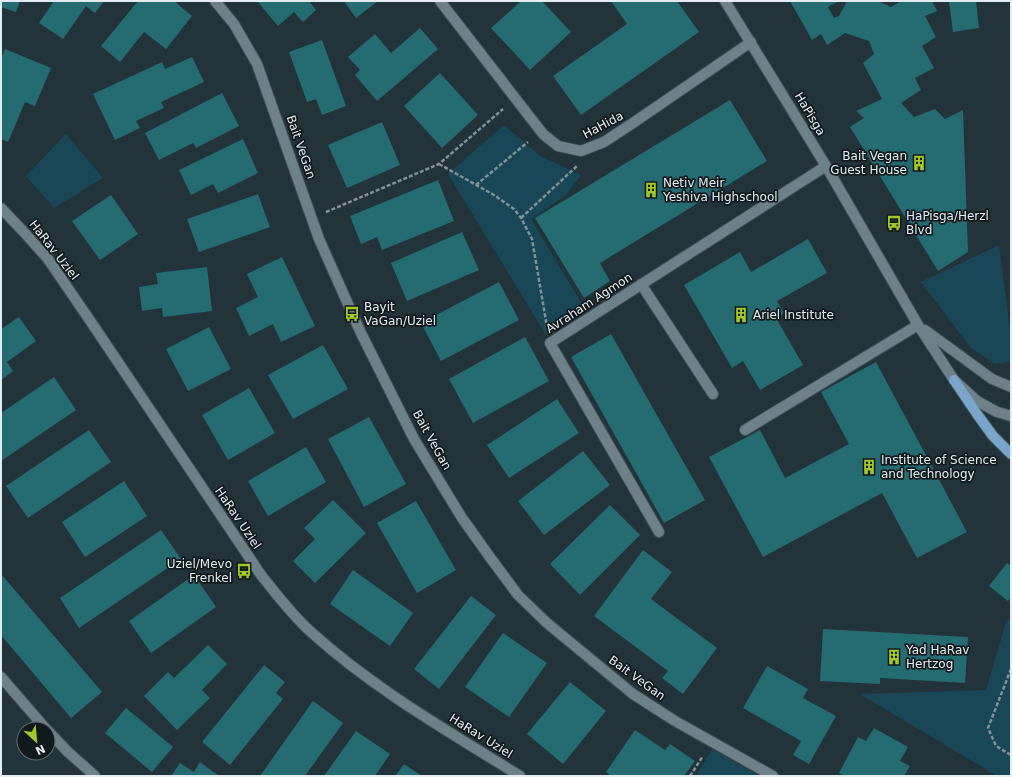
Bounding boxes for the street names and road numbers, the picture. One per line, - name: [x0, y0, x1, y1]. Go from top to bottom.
- street label: HaPisga: [792, 90, 828, 138]
- street label: HaHida: [580, 109, 626, 141]
- street label: Bait VeGan: [284, 113, 318, 181]
- street label: HaRav Uziel: [26, 217, 82, 283]
- street label: Avraham Agmon: [543, 270, 635, 336]
- street label: Bait VeGan: [410, 408, 454, 472]
- street label: HaRav Uziel: [212, 484, 264, 552]
- street label: Bait VeGan: [606, 653, 668, 703]
- street label: HaRav Uziel: [447, 711, 515, 761]

